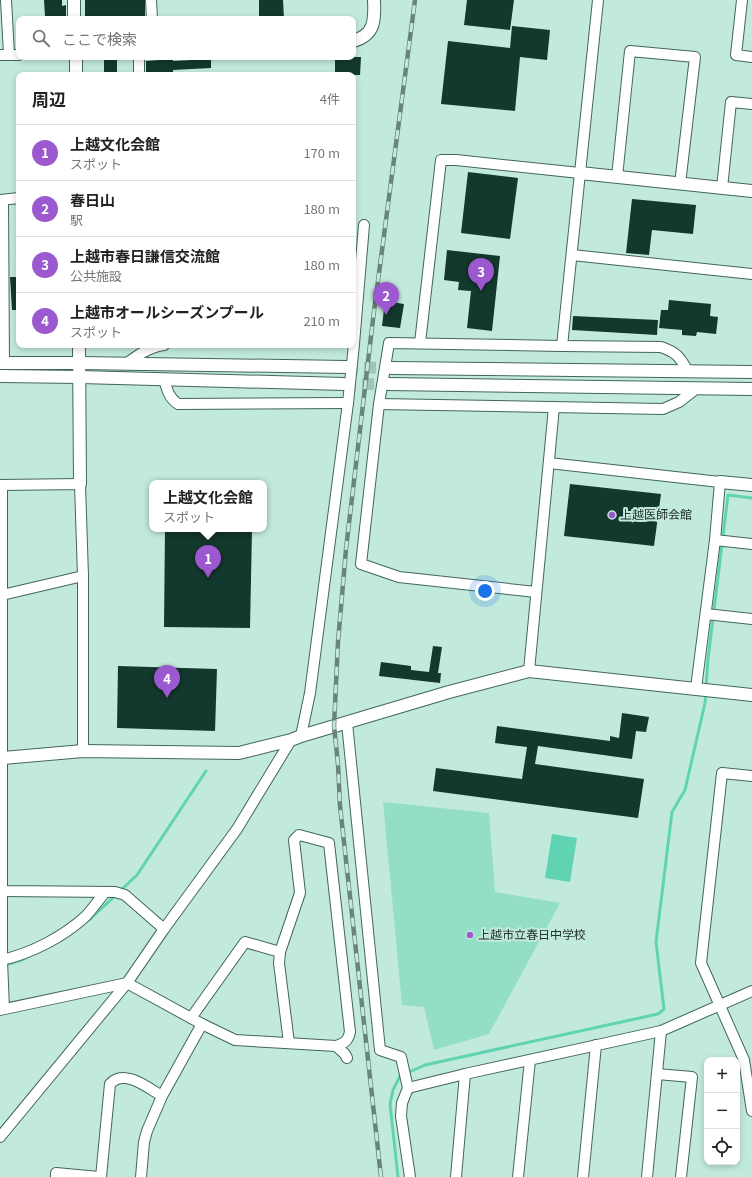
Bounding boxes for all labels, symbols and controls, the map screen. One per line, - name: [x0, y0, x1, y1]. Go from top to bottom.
- search box: [16, 16, 356, 60]
- icon: search: [30, 27, 52, 49]
- text: ここで検索: [62, 28, 137, 49]
- text: 周辺: [32, 86, 66, 111]
- text: 4件: [320, 89, 340, 108]
- text: 上越文化会館: [70, 133, 160, 154]
- text: 1: [41, 143, 49, 162]
- text: 170 m: [303, 143, 340, 162]
- text: スポット: [70, 154, 122, 173]
- text: 春日山: [70, 189, 115, 210]
- text: 2: [41, 199, 49, 218]
- text: 180 m: [303, 199, 340, 218]
- text: 駅: [70, 210, 83, 229]
- text: 上越市春日謙信交流館: [70, 245, 220, 266]
- text: 3: [41, 255, 49, 274]
- text: 180 m: [303, 255, 340, 274]
- pin: 3: [468, 258, 494, 291]
- text: 公共施設: [70, 266, 122, 285]
- pin: 2: [373, 282, 399, 315]
- text: 上越市オールシーズンプール: [70, 301, 264, 322]
- text: 4: [41, 311, 49, 330]
- text: 210 m: [303, 311, 340, 330]
- text: スポット: [70, 322, 122, 341]
- popup: [149, 480, 267, 532]
- text: 上越文化会館: [163, 486, 253, 507]
- place label: 上越医師会館: [620, 505, 692, 522]
- text: スポット: [163, 507, 215, 526]
- marker: 上越医師会館: [607, 510, 617, 520]
- pin: 1: [195, 545, 221, 578]
- your location: [475, 581, 495, 601]
- pin: 4: [154, 665, 180, 698]
- place label: 上越市立春日中学校: [478, 925, 586, 942]
- marker: 上越市立春日中学校: [465, 930, 475, 940]
- map controls: [704, 1057, 740, 1165]
- button: +: [704, 1057, 740, 1093]
- button: −: [704, 1093, 740, 1129]
- button: locate: [704, 1129, 740, 1165]

